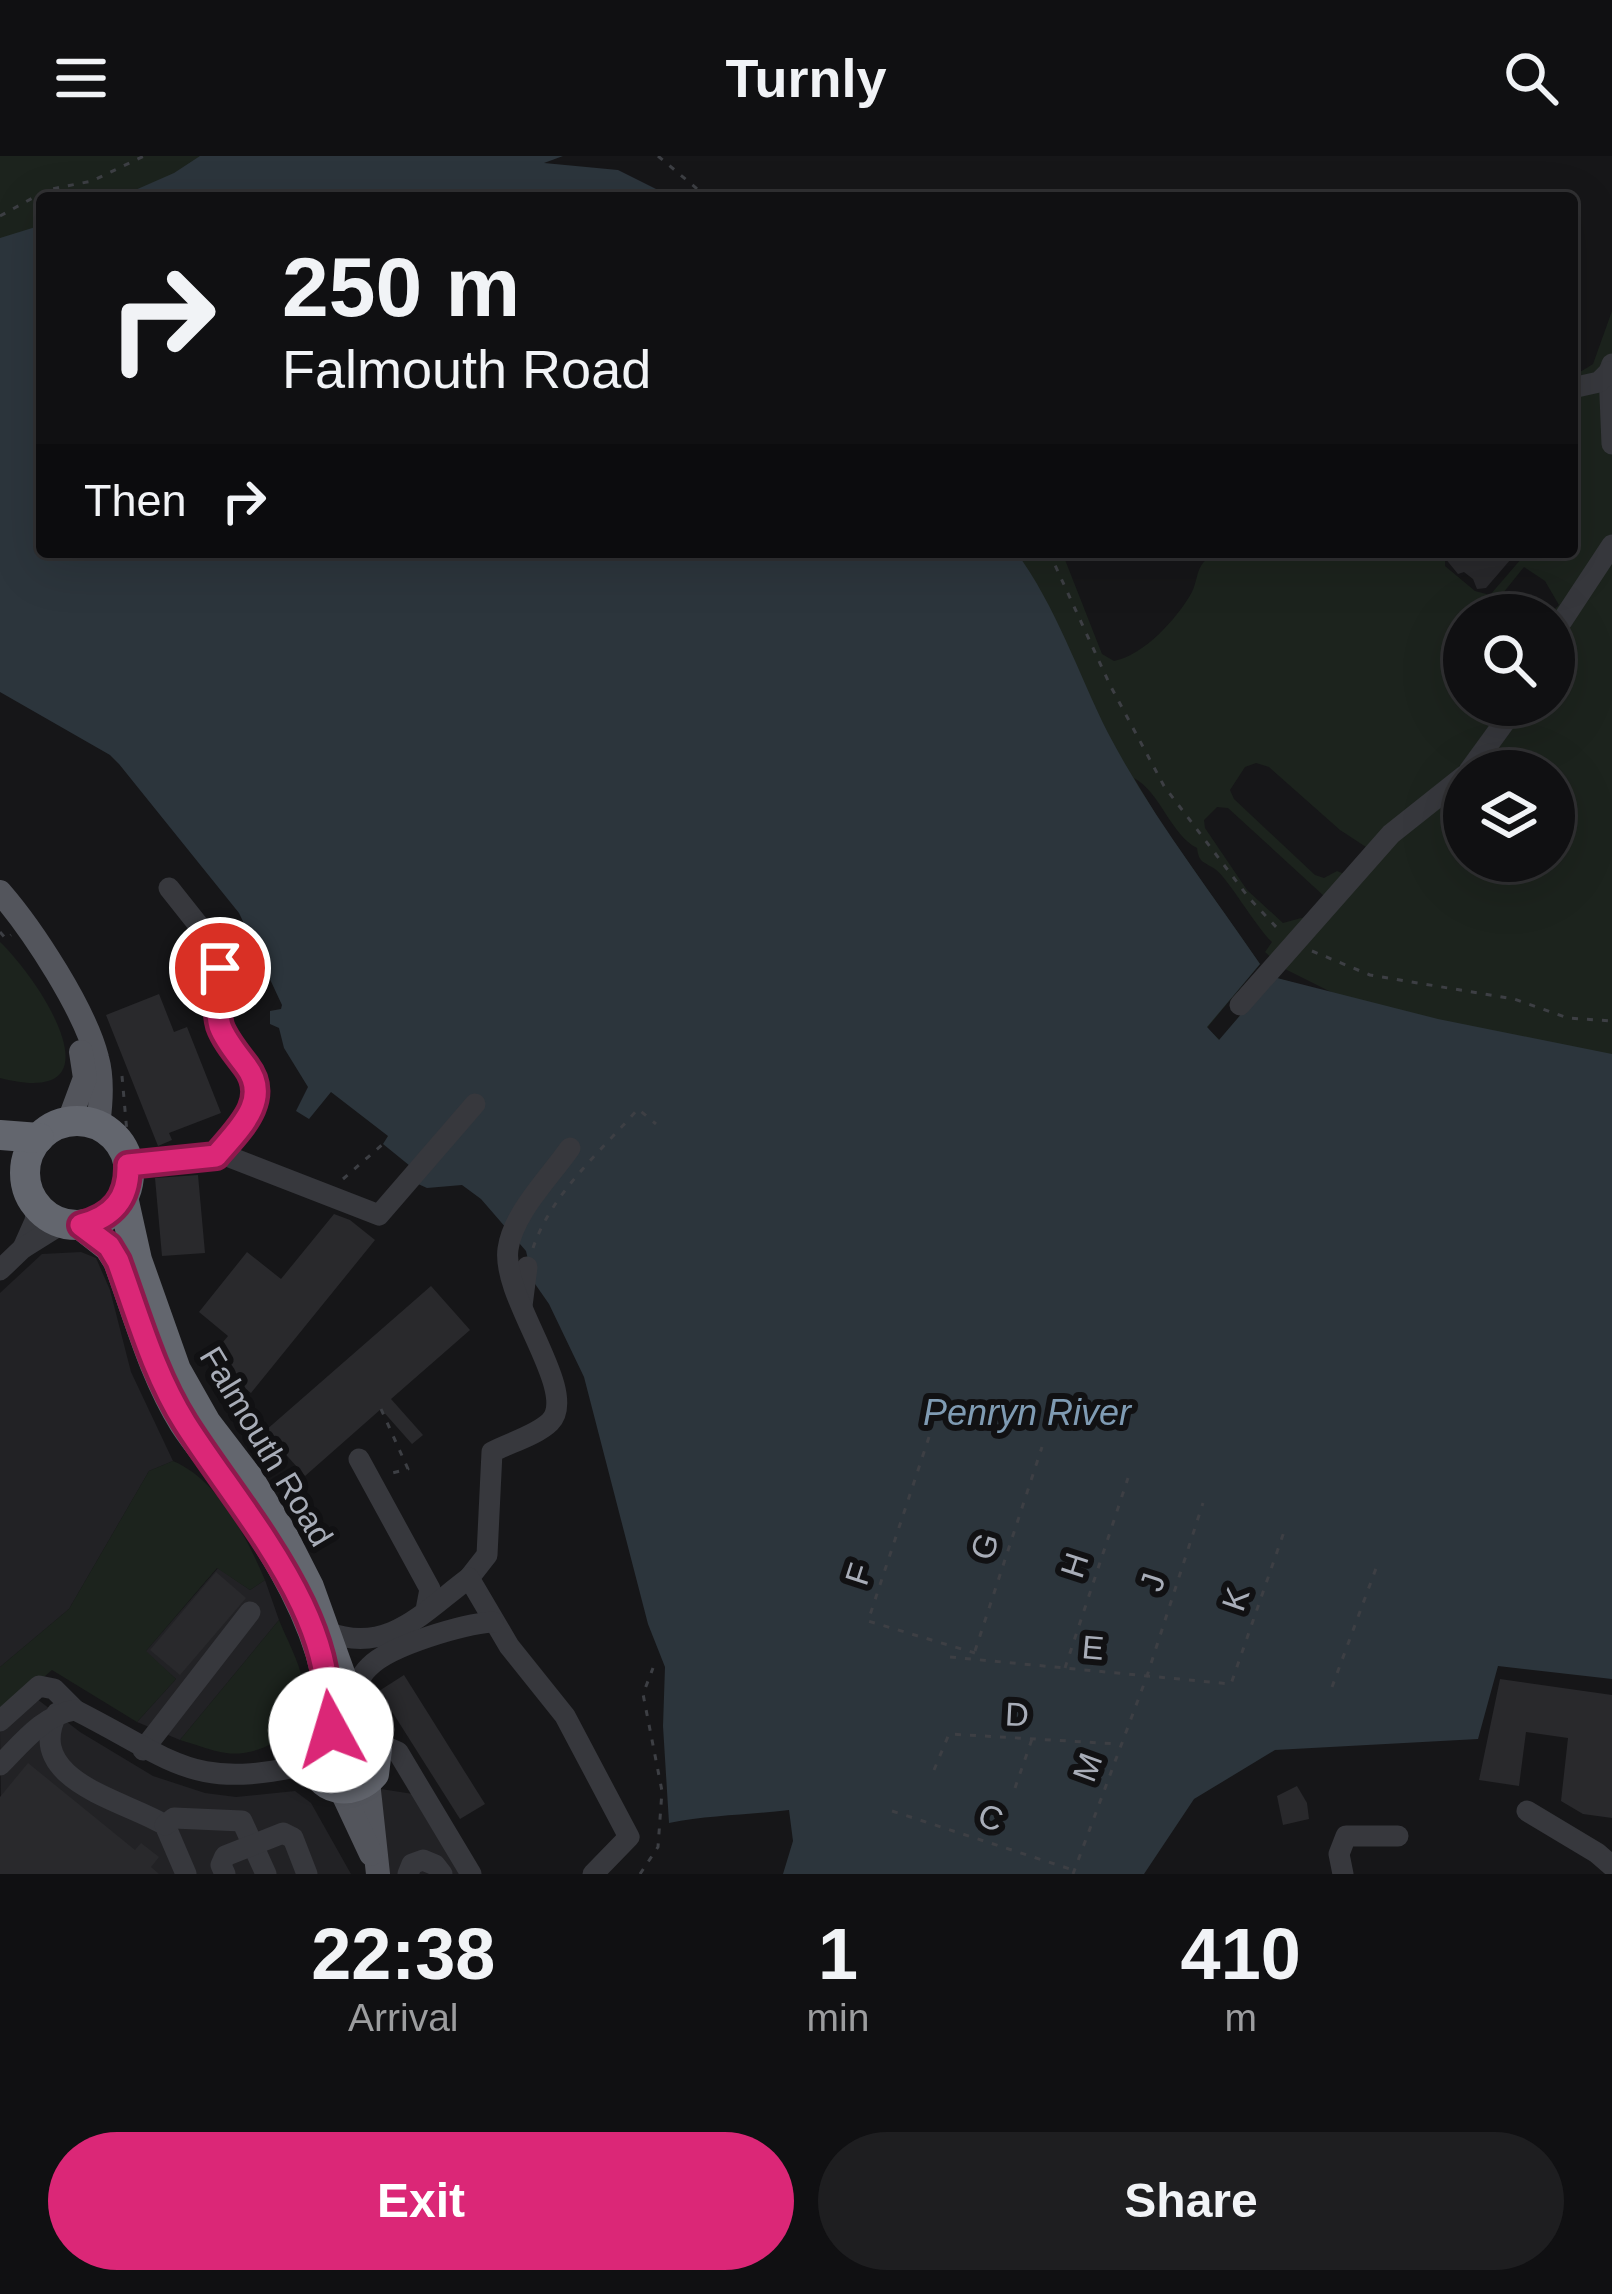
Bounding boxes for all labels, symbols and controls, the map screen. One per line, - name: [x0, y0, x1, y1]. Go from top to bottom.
- icon: menu: [48, 45, 114, 111]
- icon: search: [1498, 45, 1564, 111]
- text: Turnly: [726, 48, 887, 108]
- icon: right: [84, 240, 240, 396]
- text: 250 m: [282, 240, 520, 334]
- text: Falmouth Road: [282, 339, 651, 399]
- icon: right: [211, 468, 277, 534]
- text: Then: [84, 475, 187, 526]
- map controls: [1443, 594, 1575, 882]
- button: search: [1443, 594, 1575, 726]
- button: layers: [1443, 750, 1575, 882]
- pin: [169, 917, 271, 1019]
- icon: arrive: [187, 935, 253, 1001]
- street label: Falmouth Road: [193, 1340, 341, 1552]
- water label: Penryn River: [923, 1392, 1133, 1433]
- street label: G: [963, 1528, 1006, 1564]
- street label: H: [1053, 1548, 1096, 1582]
- street label: F: [838, 1559, 879, 1589]
- street label: J: [1132, 1569, 1173, 1596]
- street label: K: [1214, 1583, 1257, 1616]
- street label: E: [1080, 1628, 1106, 1667]
- position arrow: [268, 1667, 394, 1793]
- street label: D: [1004, 1695, 1030, 1734]
- street label: M: [1065, 1748, 1110, 1786]
- street label: C: [974, 1796, 1008, 1839]
- text: 22:38: [311, 1914, 495, 1994]
- text: 1: [818, 1914, 858, 1994]
- text: 410: [1181, 1914, 1301, 1994]
- text: Arrival: [348, 1996, 459, 2039]
- text: min: [807, 1996, 869, 2039]
- text: m: [1224, 1996, 1257, 2039]
- button: Exit: [48, 2132, 794, 2270]
- button: Share: [818, 2132, 1564, 2270]

